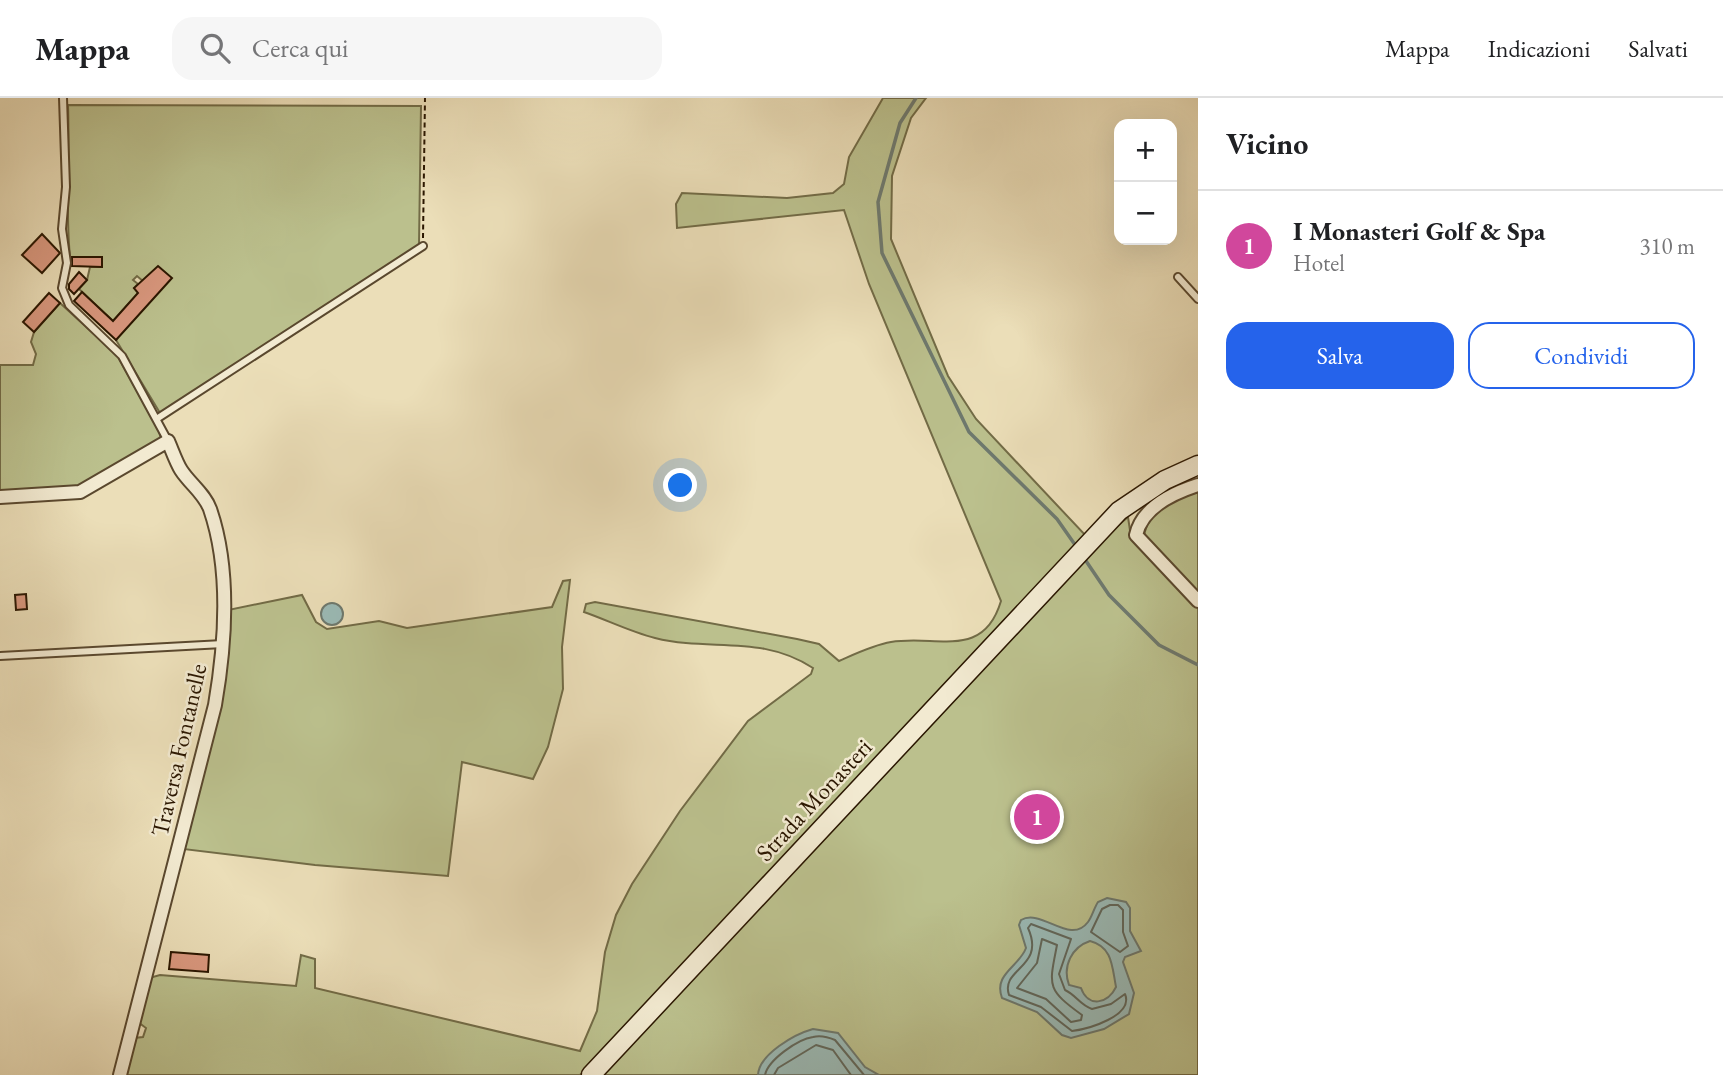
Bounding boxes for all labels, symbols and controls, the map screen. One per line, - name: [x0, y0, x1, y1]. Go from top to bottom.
- search box: [172, 17, 662, 80]
- text: Mappa: [35, 27, 130, 70]
- icon: search: [196, 29, 234, 67]
- text: Cerca qui: [252, 31, 348, 65]
- text: Mappa: [1385, 33, 1450, 64]
- text: Indicazioni: [1488, 33, 1590, 64]
- text: Salvati: [1628, 33, 1688, 64]
- map controls: [1114, 119, 1177, 245]
- button: +: [1114, 119, 1177, 182]
- text: Vicino: [1226, 124, 1308, 163]
- button: −: [1114, 182, 1177, 245]
- text: I Monasteri Golf & Spa: [1293, 214, 1545, 248]
- text: 1: [1243, 231, 1255, 261]
- text: 310 m: [1639, 231, 1695, 261]
- text: Hotel: [1293, 248, 1345, 278]
- button: Salva: [1226, 322, 1454, 389]
- button: Condividi: [1468, 322, 1695, 389]
- your location: [663, 468, 697, 502]
- street label: Traversa Fontanelle: [144, 660, 213, 839]
- street label: Strada Monasteri: [749, 732, 878, 868]
- pin: 1: [1014, 791, 1060, 843]

